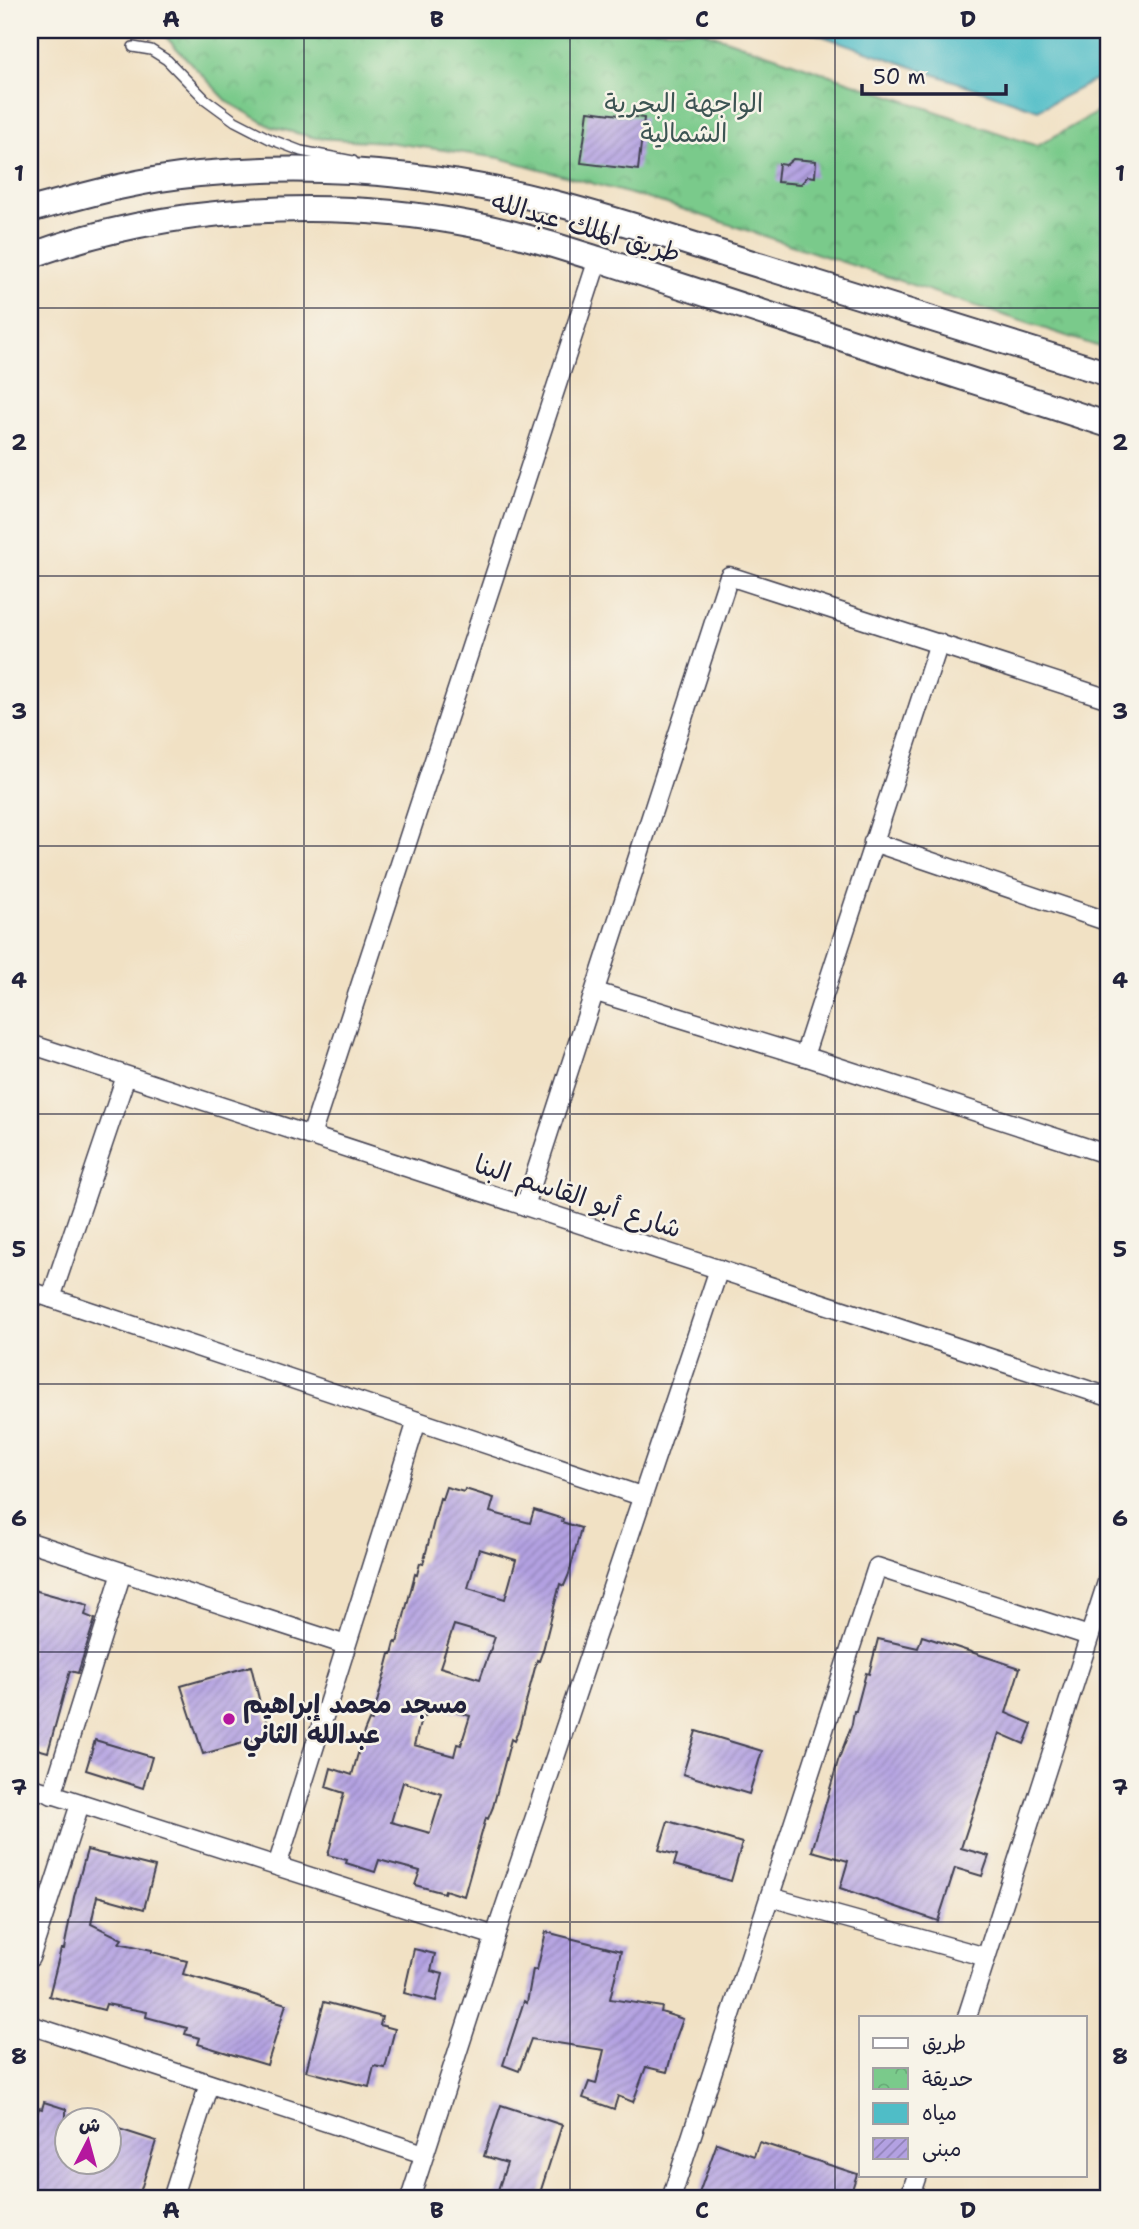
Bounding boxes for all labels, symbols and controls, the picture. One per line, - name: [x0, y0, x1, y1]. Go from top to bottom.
- text: A: [162, 4, 180, 34]
- text: B: [430, 4, 444, 34]
- text: C: [695, 4, 709, 34]
- text: D: [960, 4, 976, 34]
- scale bar: [862, 52, 1006, 96]
- text: 50 m: [873, 63, 926, 91]
- park label: الواجهة البحرية الشمالية: [605, 85, 763, 150]
- text: 1: [14, 158, 24, 188]
- text: 1: [1115, 158, 1125, 188]
- street label: طريق الملك عبدالله: [488, 183, 685, 270]
- text: 2: [11, 427, 27, 457]
- text: 2: [1112, 427, 1128, 457]
- text: 3: [11, 696, 27, 726]
- text: 3: [1112, 696, 1128, 726]
- text: 4: [11, 965, 27, 995]
- text: 4: [1112, 965, 1128, 995]
- street label: شارع أبو القاسم البنا: [469, 1146, 686, 1248]
- text: 5: [12, 1234, 26, 1264]
- text: 5: [1113, 1234, 1127, 1264]
- text: 6: [11, 1503, 27, 1533]
- text: 6: [1112, 1503, 1128, 1533]
- place label: مسجد محمد إبراهيم عبدالله الثاني: [243, 1686, 467, 1758]
- marker: مسجد محمد إبراهيم عبدالله الثاني: [221, 1711, 237, 1727]
- text: 7: [11, 1772, 27, 1802]
- text: 7: [1112, 1772, 1128, 1802]
- legend: [859, 2016, 1086, 2176]
- text: طريق: [922, 2029, 966, 2057]
- text: 8: [11, 2041, 27, 2071]
- text: 8: [1112, 2041, 1128, 2071]
- text: حديقة: [922, 2065, 973, 2093]
- text: مياه: [922, 2099, 957, 2127]
- north arrow: [52, 2106, 122, 2176]
- text: ش: [78, 2111, 102, 2138]
- text: مبنى: [922, 2135, 961, 2163]
- text: A: [162, 2195, 180, 2225]
- text: B: [430, 2195, 444, 2225]
- text: C: [695, 2195, 709, 2225]
- text: D: [960, 2195, 976, 2225]

